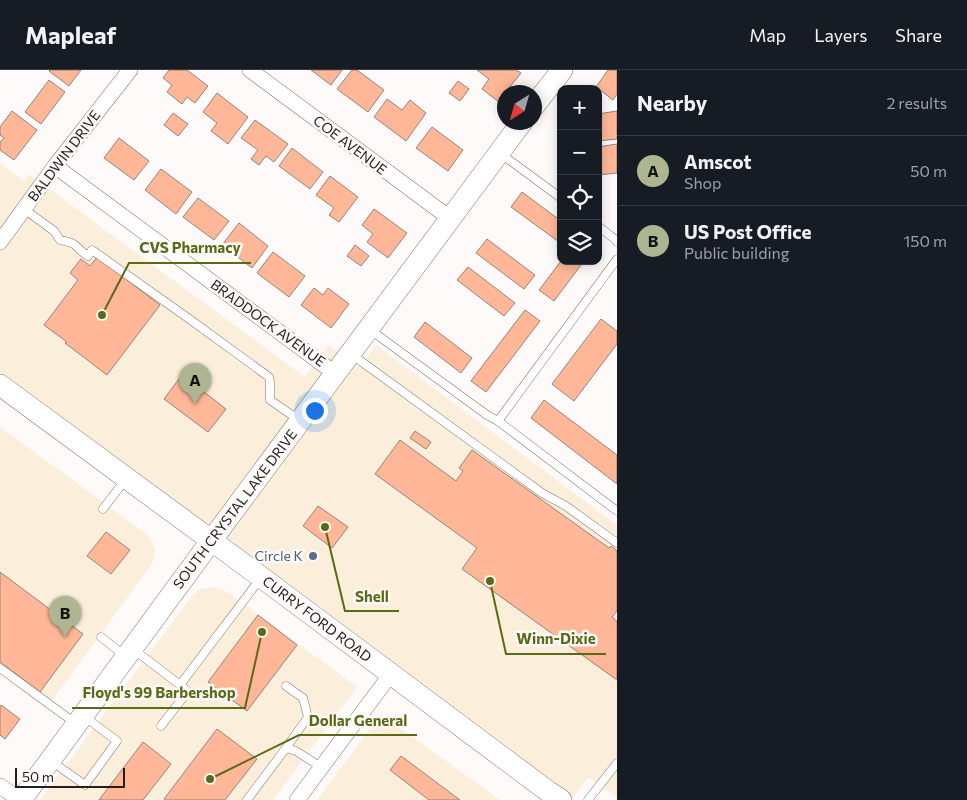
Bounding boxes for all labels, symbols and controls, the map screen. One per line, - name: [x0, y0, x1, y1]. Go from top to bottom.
- text: Mapleaf: [25, 20, 116, 49]
- text: Map: [749, 24, 786, 46]
- text: Layers: [814, 24, 867, 46]
- text: Share: [895, 24, 942, 46]
- north arrow: [497, 85, 542, 130]
- map controls: [557, 85, 602, 265]
- button: +: [557, 85, 602, 130]
- text: Nearby: [637, 90, 707, 115]
- text: 2 results: [886, 93, 947, 112]
- street label: BALDWIN DRIVE: [24, 107, 103, 205]
- street label: COE AVENUE: [310, 111, 390, 178]
- button: −: [557, 130, 602, 175]
- text: Amscot: [684, 150, 752, 173]
- text: A: [647, 161, 659, 180]
- text: 50 m: [910, 161, 947, 180]
- text: Shop: [684, 173, 722, 192]
- button: locate: [557, 175, 602, 220]
- button: layers: [557, 220, 602, 265]
- text: US Post Office: [684, 220, 812, 243]
- text: B: [648, 231, 658, 250]
- text: 150 m: [904, 231, 947, 250]
- callout: CVS Pharmacy: [129, 233, 251, 263]
- text: CVS Pharmacy: [139, 238, 241, 256]
- text: Public building: [684, 243, 789, 262]
- street label: BRADDOCK AVENUE: [208, 275, 329, 370]
- pin: A: [179, 363, 211, 404]
- your location: [302, 398, 328, 424]
- street label: SOUTH CRYSTAL LAKE DRIVE: [169, 426, 300, 592]
- place label: Circle K: [255, 547, 303, 564]
- marker: Circle K: [307, 550, 319, 562]
- street label: CURRY FORD ROAD: [259, 572, 375, 665]
- callout: Shell: [345, 581, 399, 611]
- text: Shell: [355, 587, 389, 605]
- pin: B: [49, 596, 81, 637]
- callout: Winn-Dixie: [506, 624, 606, 654]
- text: Winn-Dixie: [516, 629, 596, 647]
- callout: Floyd's 99 Barbershop: [72, 678, 245, 708]
- text: Floyd's 99 Barbershop: [82, 683, 236, 701]
- callout: Dollar General: [299, 705, 417, 735]
- text: Dollar General: [309, 711, 407, 729]
- scale bar: [15, 765, 125, 788]
- text: 50 m: [22, 768, 54, 785]

